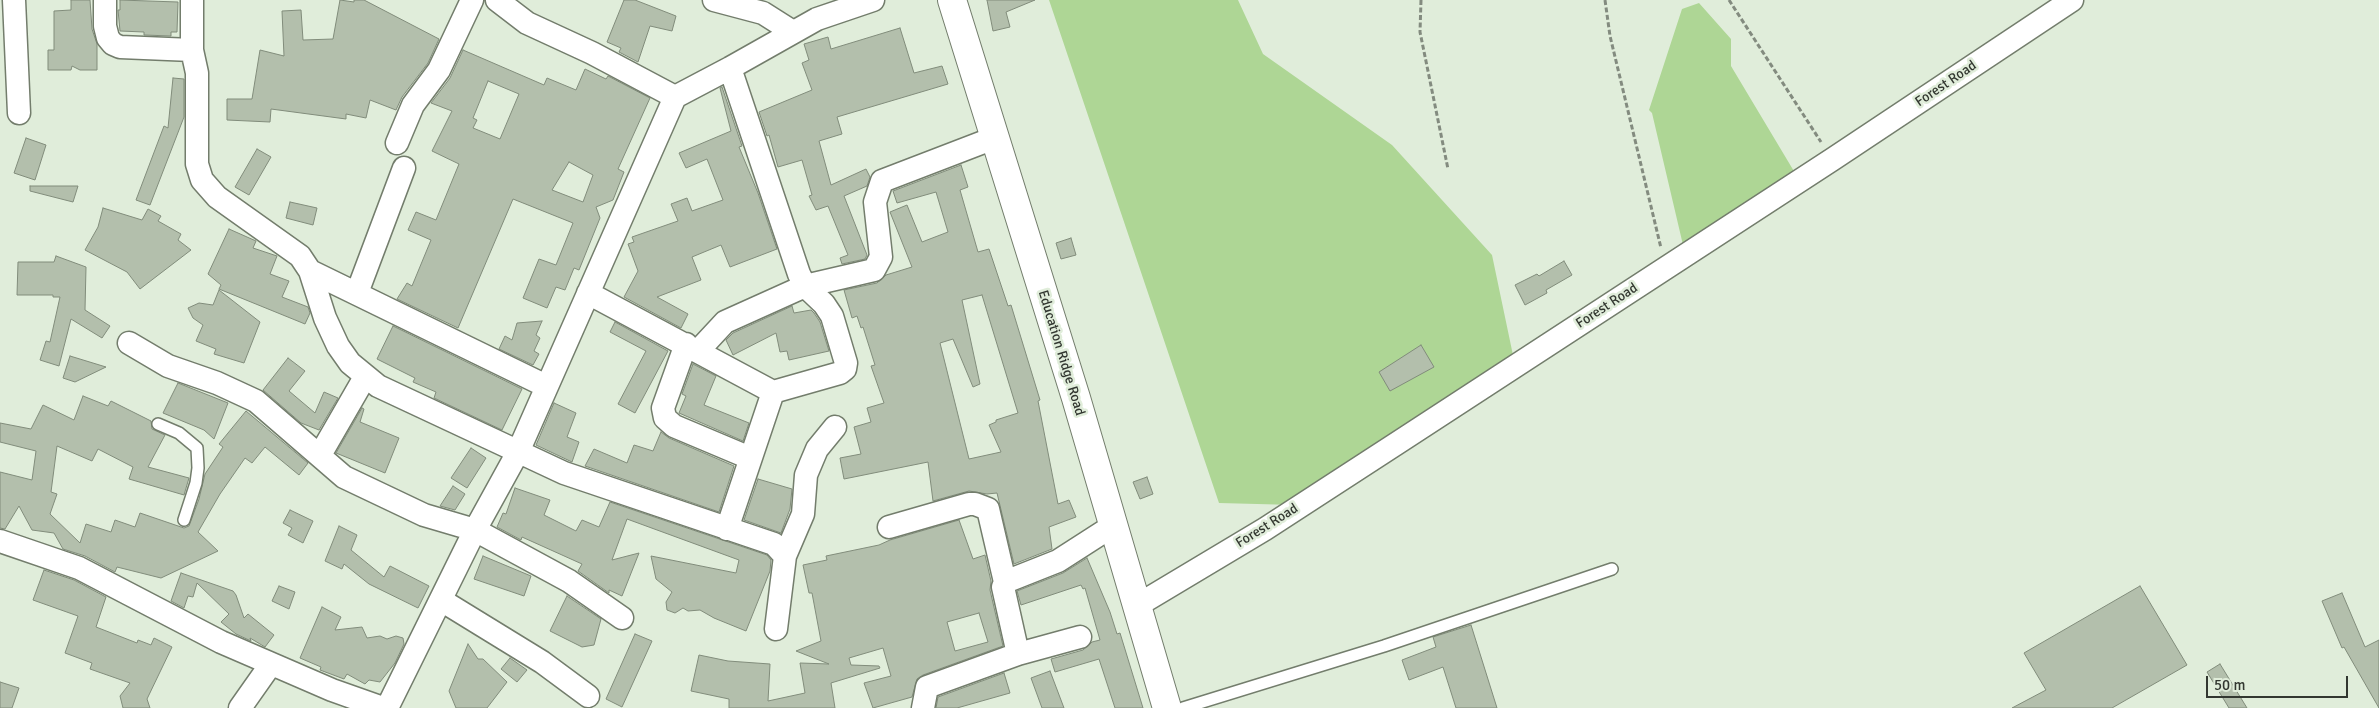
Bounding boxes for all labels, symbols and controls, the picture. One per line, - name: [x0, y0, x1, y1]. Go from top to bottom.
- street label: Forest Road: [1912, 57, 1980, 111]
- street label: Forest Road: [1573, 280, 1641, 332]
- street label: Education Ridge Road: [1034, 288, 1088, 418]
- street label: Forest Road: [1233, 500, 1301, 552]
- scale bar: [2209, 666, 2352, 698]
- text: 50 m: [2214, 676, 2245, 694]

